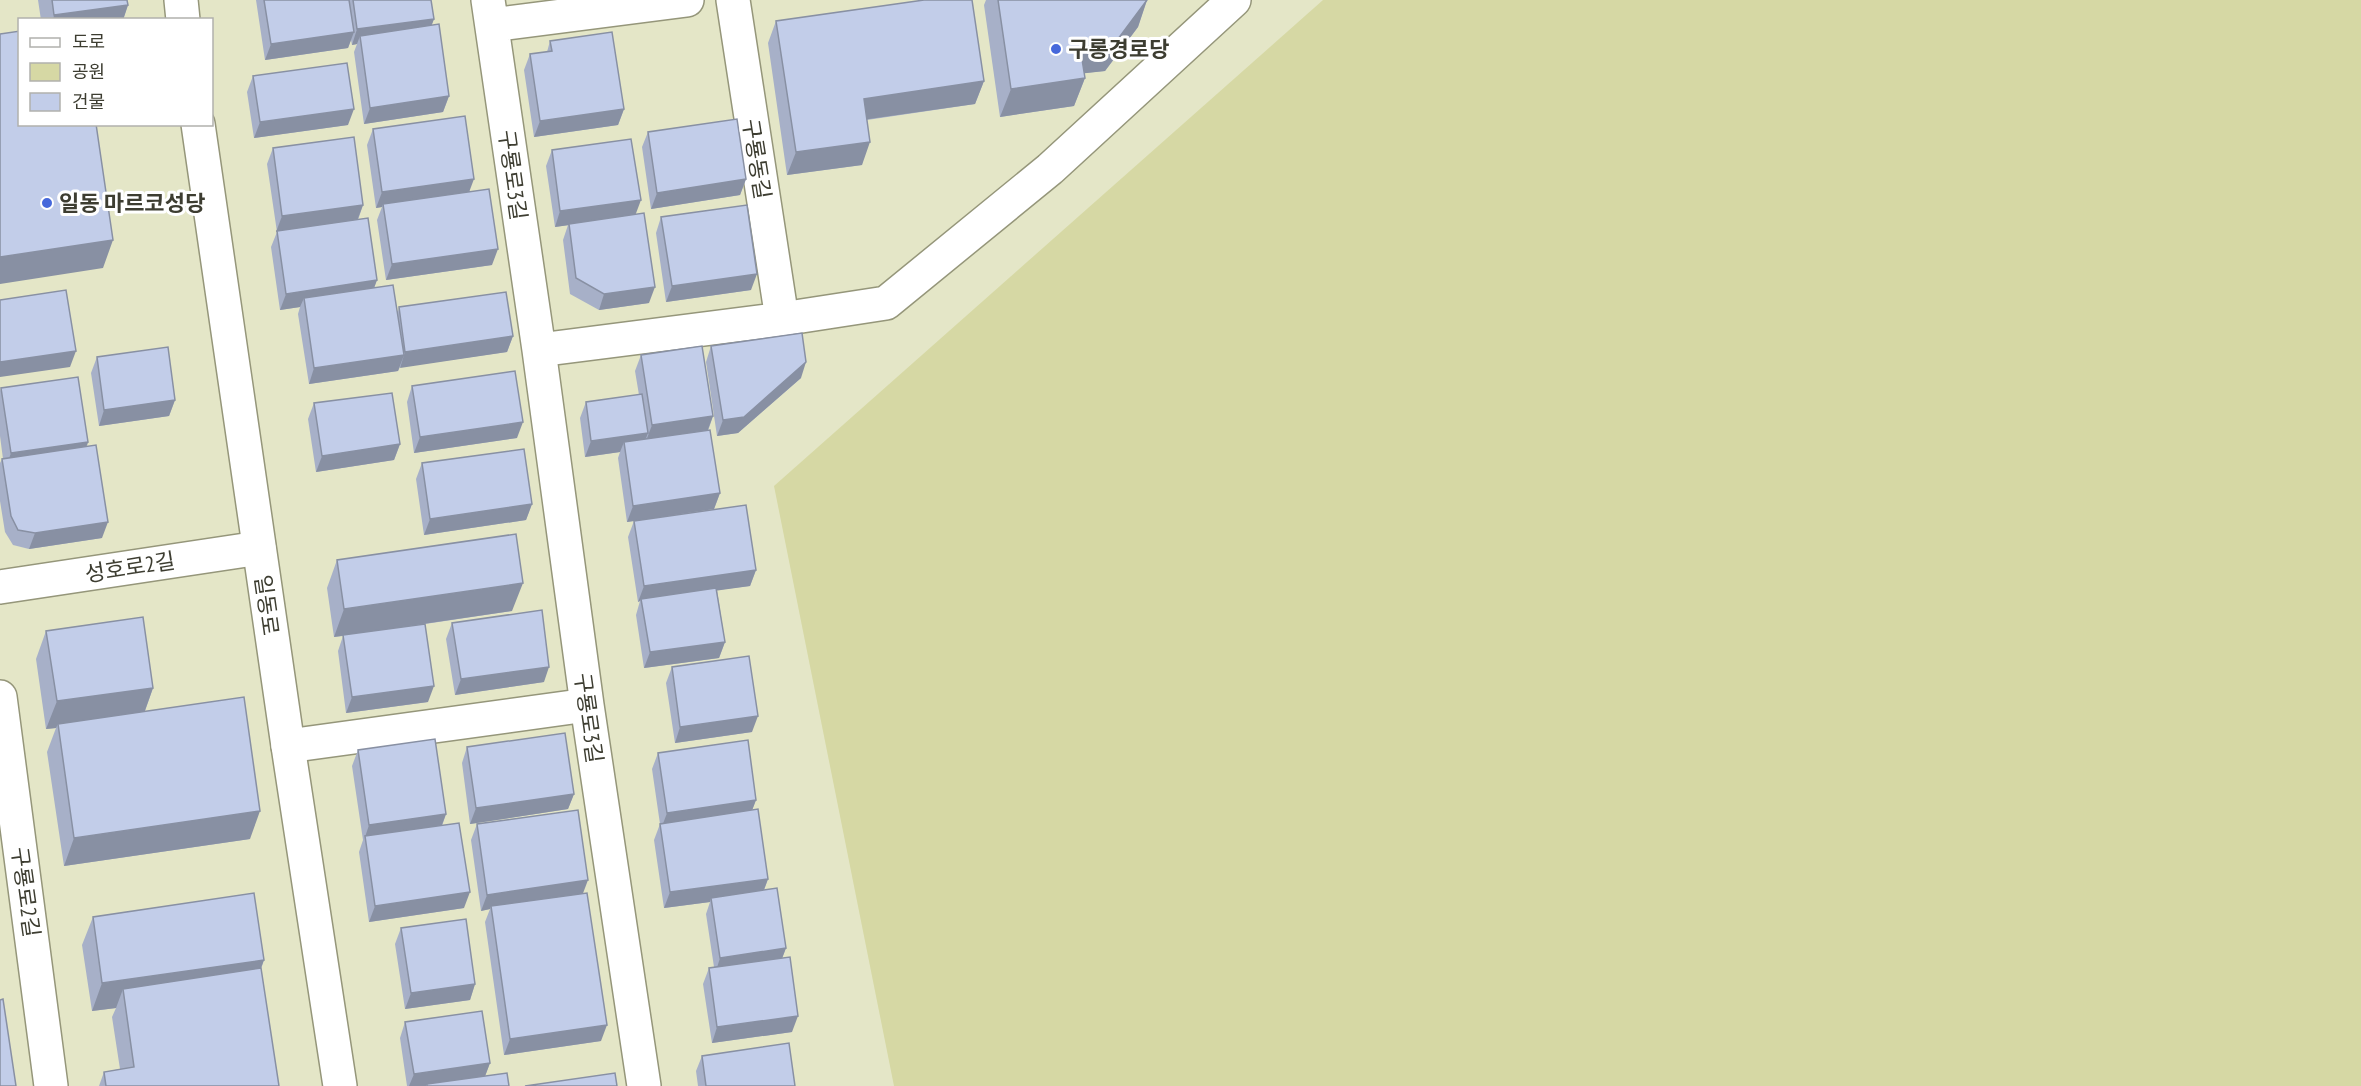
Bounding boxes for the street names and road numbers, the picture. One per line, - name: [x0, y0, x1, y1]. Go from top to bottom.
- street label: 구룡동길: [737, 117, 777, 201]
- street label: 구룡로3길: [493, 128, 533, 222]
- street label: 성호로2길: [83, 546, 177, 588]
- street label: 일동로: [249, 573, 285, 637]
- street label: 구룡로3길: [569, 671, 609, 765]
- street label: 구룡로2길: [6, 845, 46, 939]

